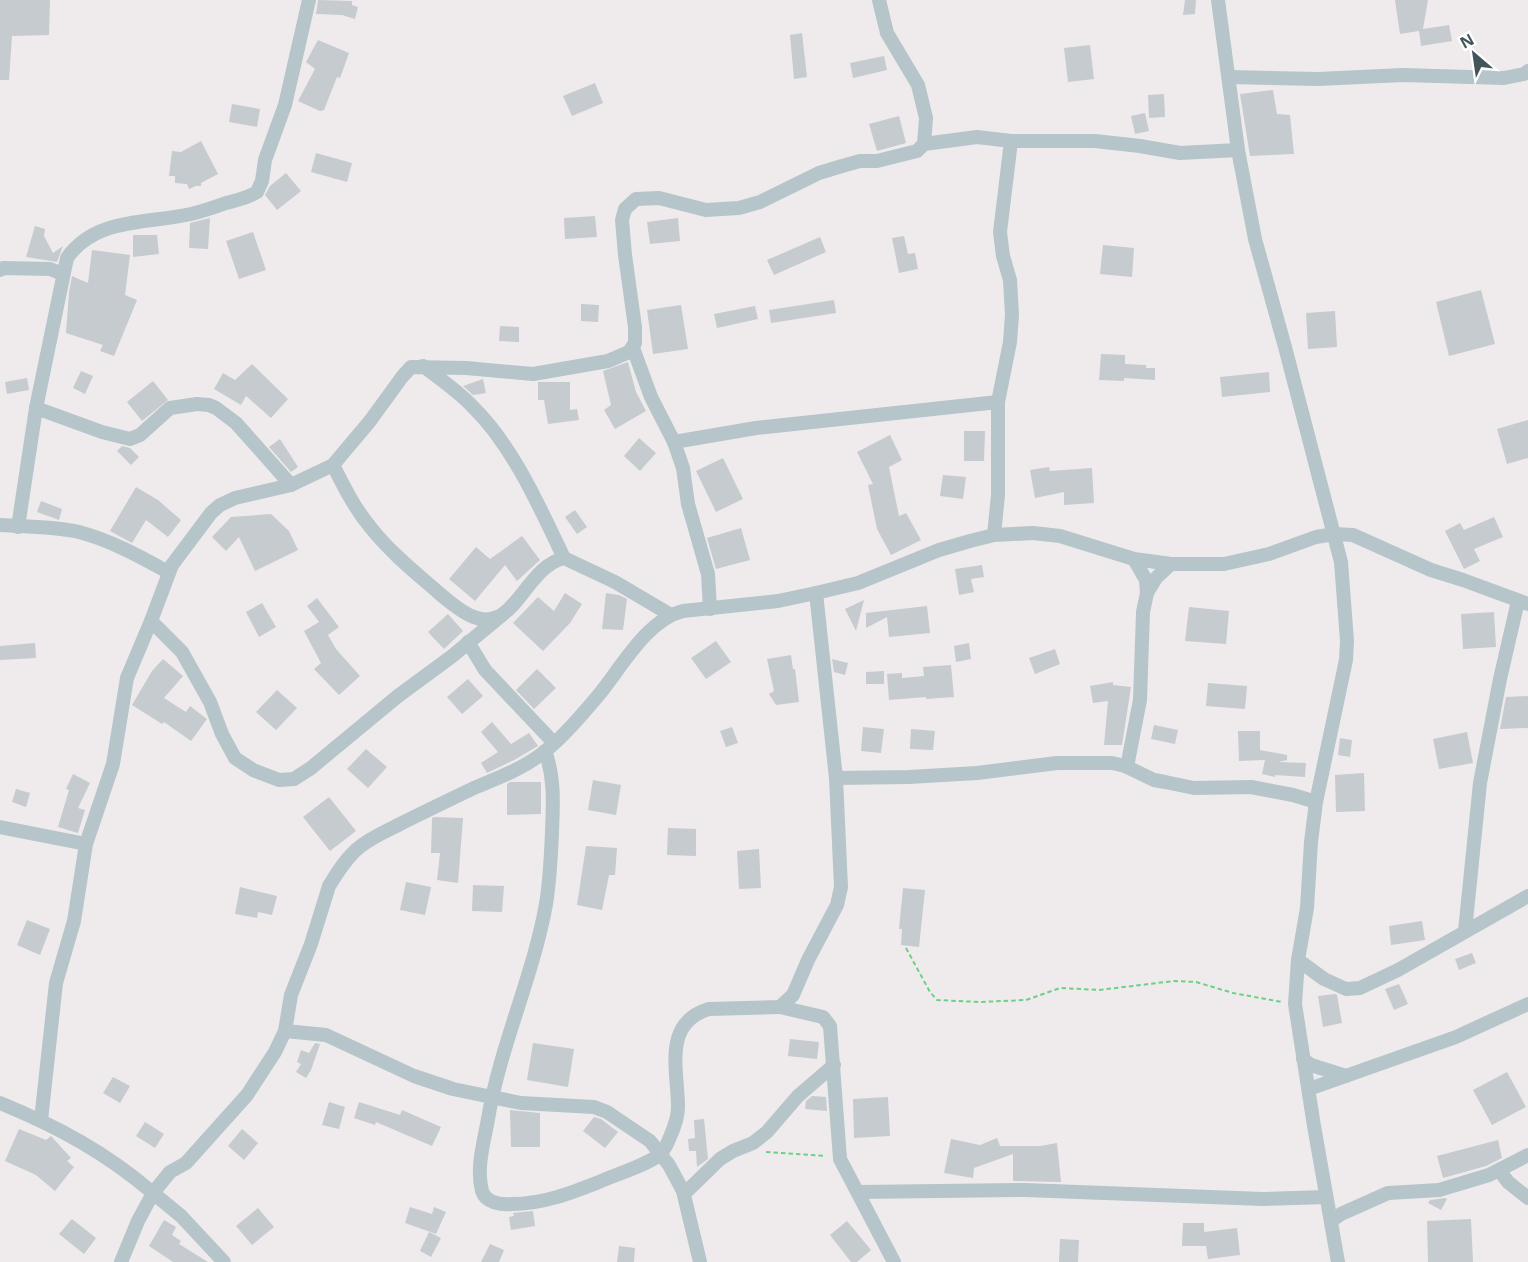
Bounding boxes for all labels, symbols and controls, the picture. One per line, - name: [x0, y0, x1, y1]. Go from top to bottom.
- north arrow: [1444, 24, 1504, 84]
- text: N: [1456, 28, 1478, 54]

